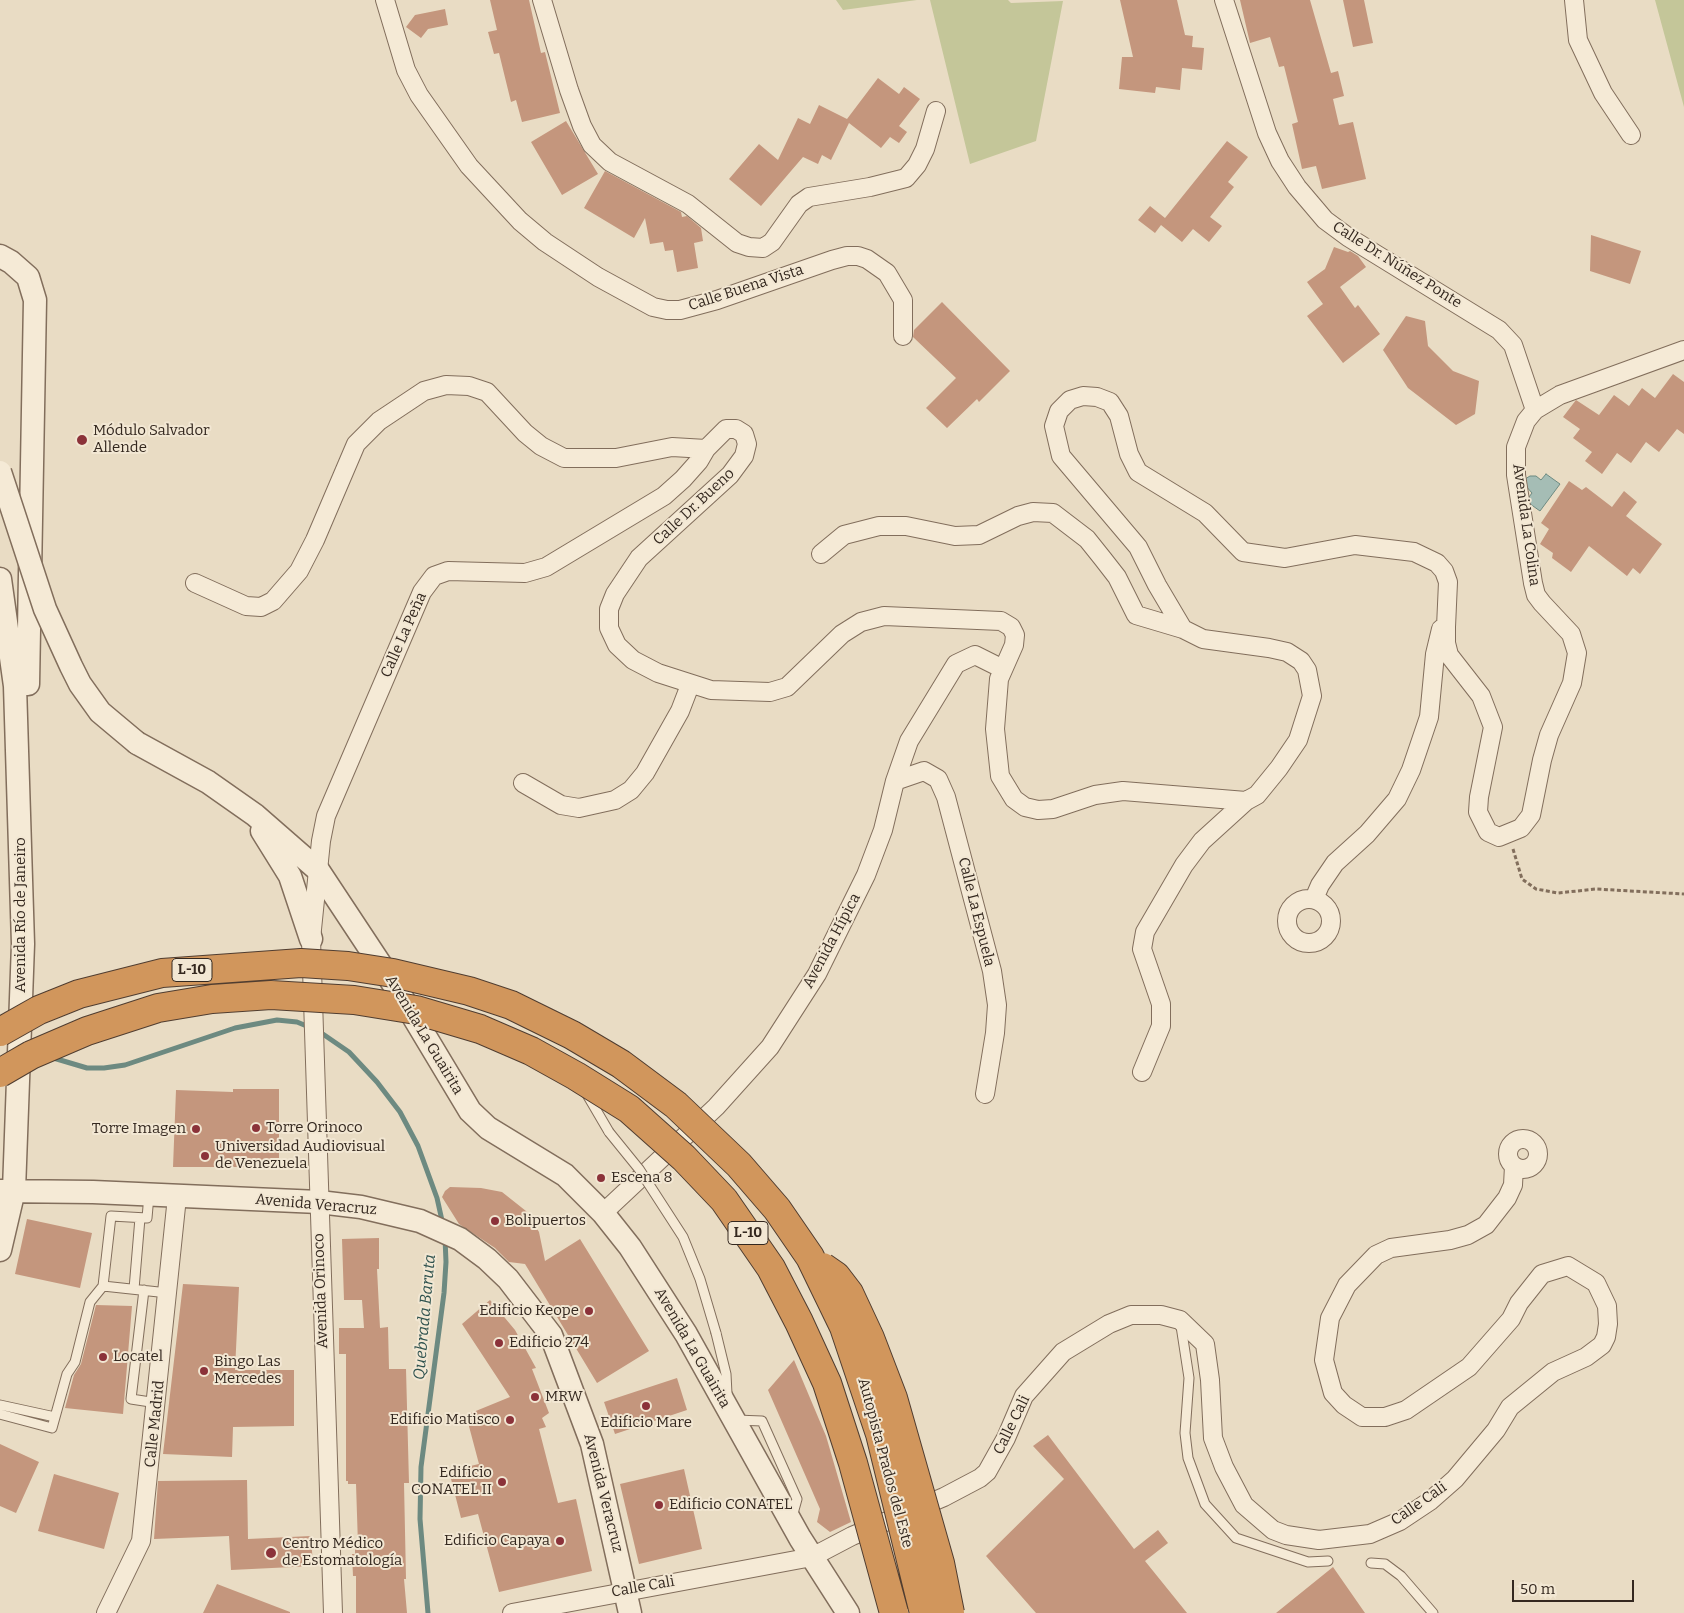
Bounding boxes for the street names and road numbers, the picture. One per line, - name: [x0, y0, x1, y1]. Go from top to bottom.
- street label: Calle Dr. Núñez Ponte: [1329, 218, 1465, 312]
- street label: Calle Buena Vista: [686, 261, 806, 315]
- street label: Avenida La Colina: [1509, 463, 1543, 587]
- street label: Calle Dr. Bueno: [650, 465, 738, 549]
- street label: Calle La Peña: [377, 590, 431, 680]
- street label: Avenida Río de Janeiro: [12, 837, 30, 993]
- street label: Calle La Espuela: [954, 856, 998, 968]
- street label: Avenida Hípica: [799, 890, 865, 992]
- road number: L-10: [172, 958, 212, 982]
- street label: Avenida La Guairita: [381, 972, 467, 1098]
- street label: Avenida Veracruz: [255, 1191, 377, 1219]
- road number: L-10: [728, 1222, 768, 1244]
- street label: Avenida Orinoco: [310, 1233, 332, 1349]
- street label: Avenida La Guairita: [650, 1285, 734, 1411]
- street label: Autopista Prados del Este: [854, 1376, 916, 1550]
- street label: Calle Madrid: [141, 1380, 169, 1468]
- street label: Calle Cali: [990, 1392, 1034, 1458]
- street label: Avenida Veracruz: [580, 1432, 626, 1554]
- street label: Calle Cali: [1388, 1478, 1450, 1530]
- street label: Calle Cali: [610, 1573, 676, 1601]

